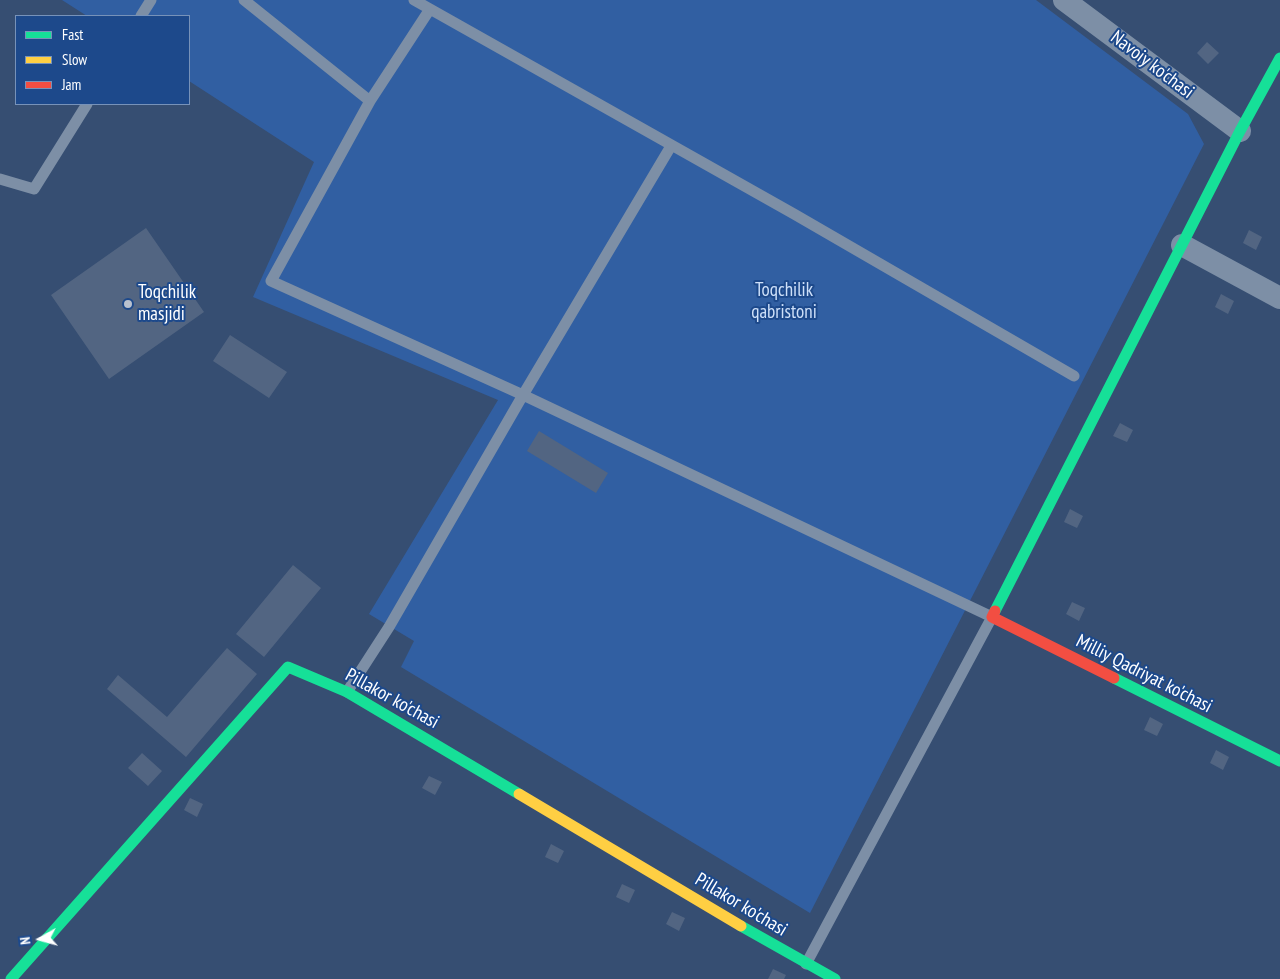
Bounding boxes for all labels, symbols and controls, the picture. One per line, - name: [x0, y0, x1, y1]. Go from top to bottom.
- legend: [15, 15, 190, 105]
- text: Fast: [62, 25, 83, 44]
- street label: Navoiy ko'chasi: [1106, 26, 1198, 104]
- text: Slow: [62, 50, 87, 69]
- text: Jam: [62, 75, 81, 94]
- park label: Toqchilik qabristoni: [751, 280, 817, 324]
- place label: Toqchilik masjidi: [138, 282, 196, 326]
- marker: Toqchilik masjidi: [122, 298, 134, 310]
- street label: Milliy Qadriyat ko'chasi: [1072, 630, 1216, 718]
- street label: Pillakor ko'chasi: [341, 664, 443, 734]
- street label: Pillakor ko'chasi: [691, 869, 791, 941]
- north arrow: [15, 914, 65, 964]
- text: N: [16, 936, 35, 946]

